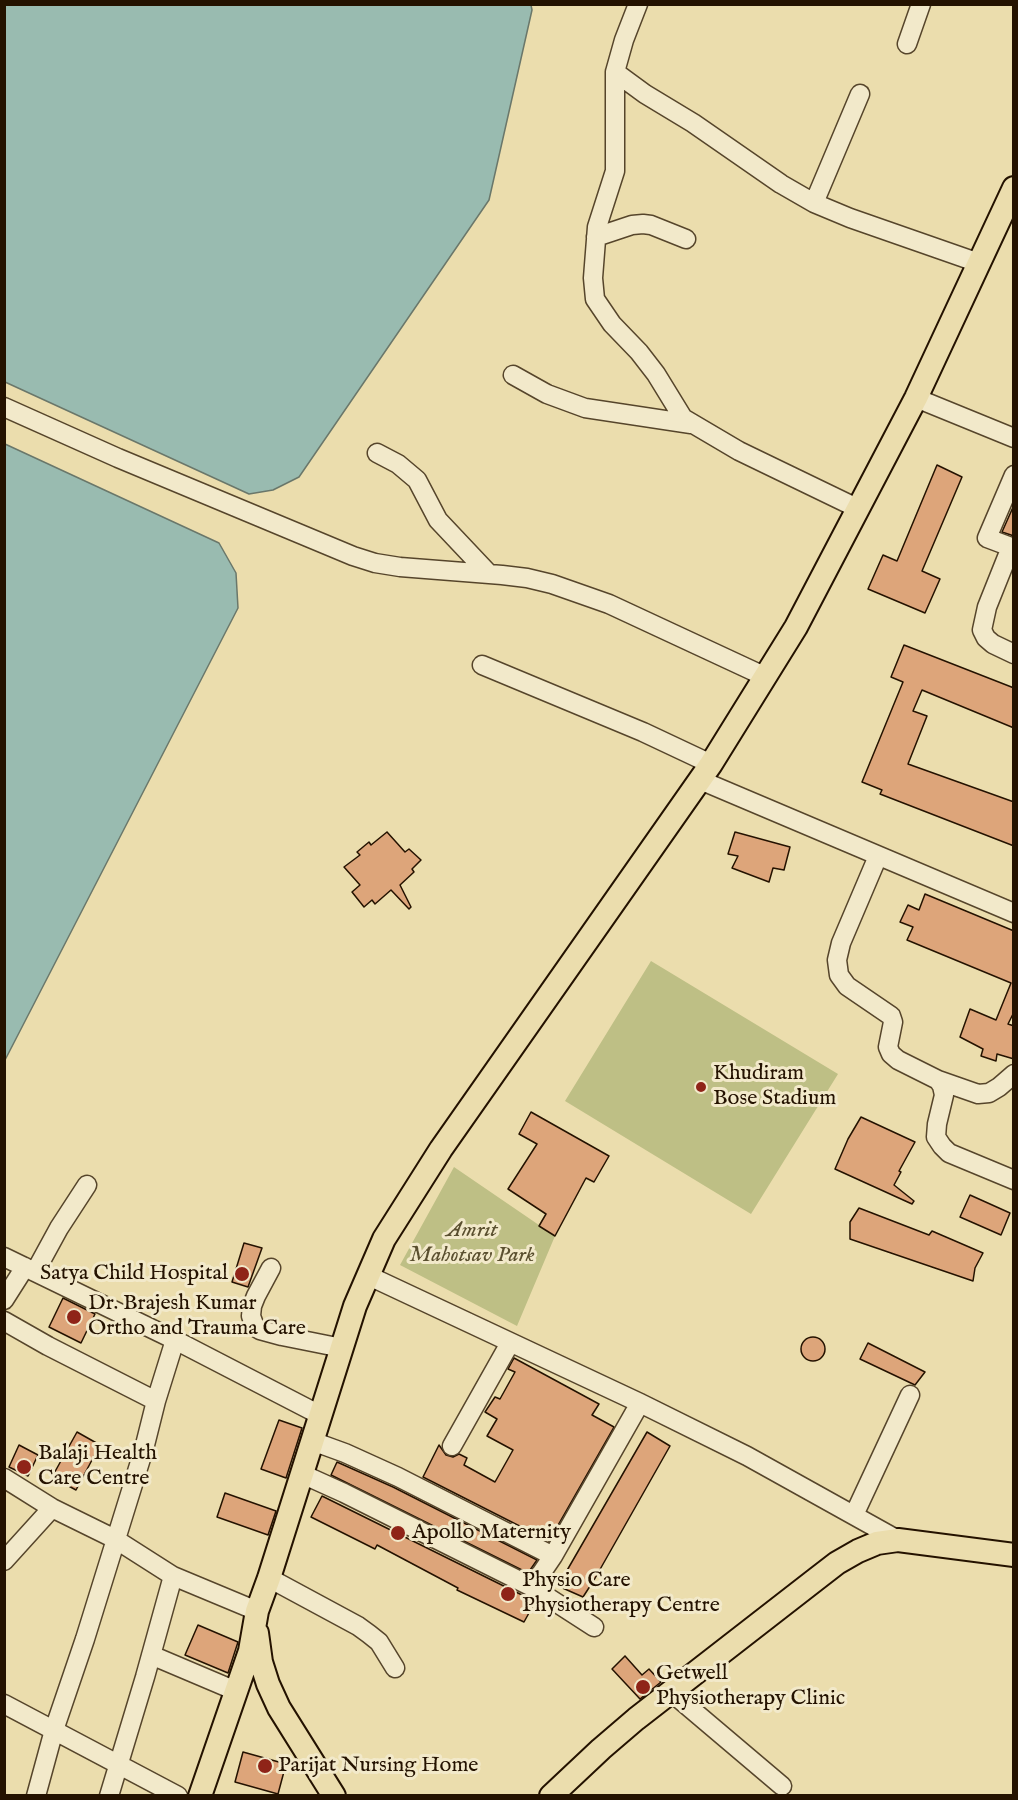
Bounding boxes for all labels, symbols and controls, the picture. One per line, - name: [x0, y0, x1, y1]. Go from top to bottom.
- place label: Khudiram Bose Stadium: [713, 1061, 836, 1112]
- marker: Khudiram Bose Stadium: [694, 1080, 708, 1094]
- park label: Amrit Mahotsav Park: [409, 1218, 535, 1270]
- place label: Satya Child Hospital: [40, 1261, 228, 1287]
- marker: Satya Child Hospital: [233, 1265, 251, 1283]
- place label: Dr. Brajesh Kumar Ortho and Trauma Care: [88, 1291, 306, 1342]
- marker: Dr. Brajesh Kumar Ortho and Trauma Care: [65, 1308, 83, 1326]
- place label: Balaji Health Care Centre: [38, 1441, 157, 1492]
- marker: Balaji Health Care Centre: [15, 1458, 33, 1476]
- place label: Apollo Maternity: [412, 1520, 571, 1546]
- marker: Apollo Maternity: [389, 1524, 407, 1542]
- place label: Physio Care Physiotherapy Centre: [522, 1568, 720, 1620]
- marker: Physio Care Physiotherapy Centre: [499, 1585, 517, 1603]
- place label: Getwell Physiotherapy Clinic: [656, 1661, 845, 1712]
- marker: Getwell Physiotherapy Clinic: [634, 1678, 652, 1696]
- place label: Parijat Nursing Home: [278, 1753, 478, 1779]
- marker: Parijat Nursing Home: [256, 1757, 274, 1775]

